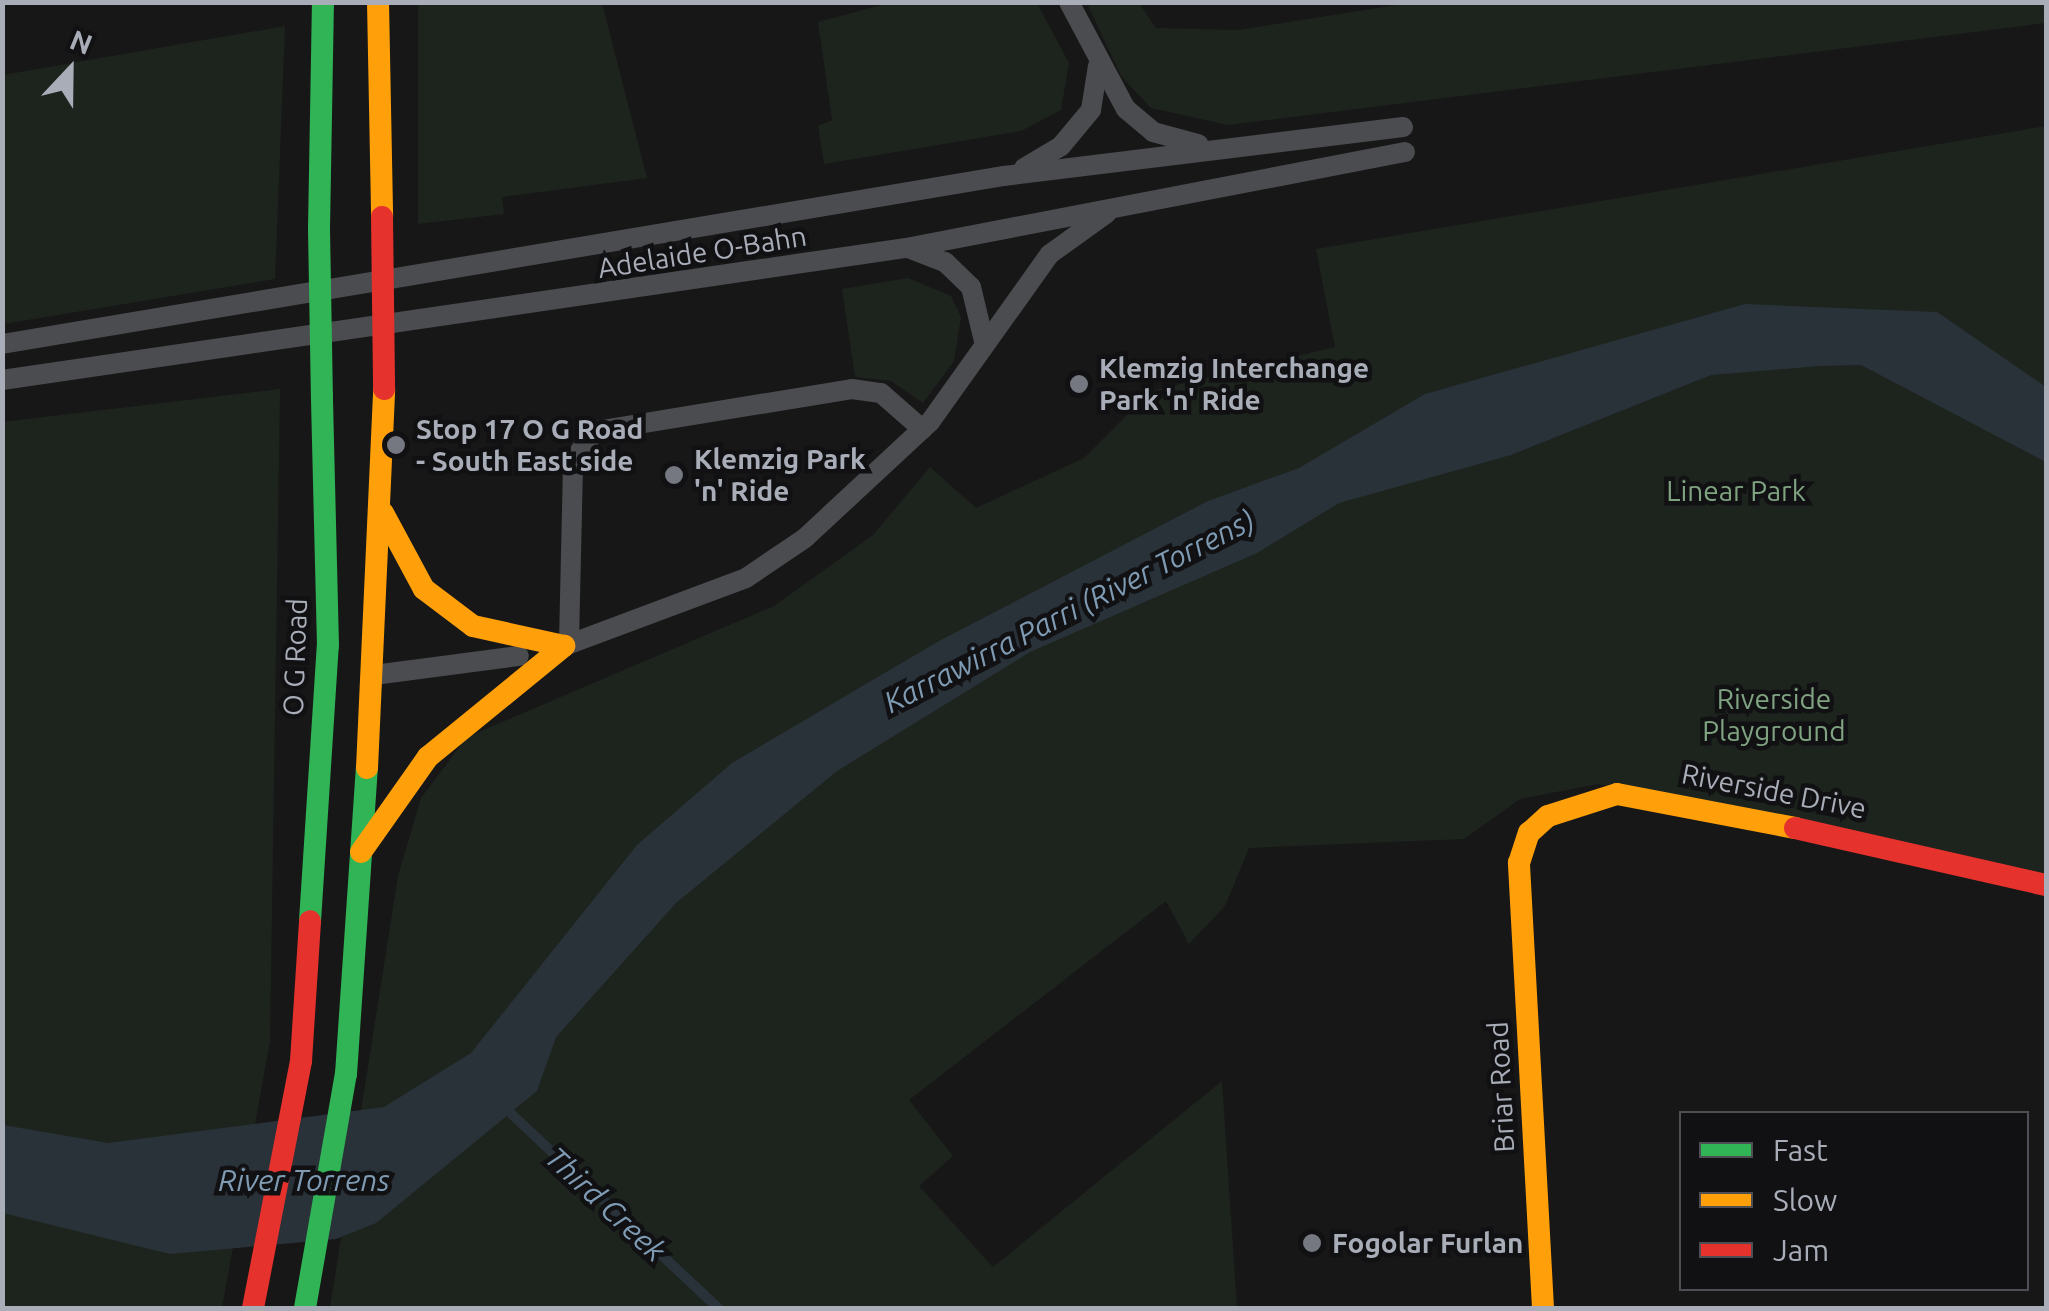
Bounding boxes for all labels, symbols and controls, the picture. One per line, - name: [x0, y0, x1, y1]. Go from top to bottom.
- north arrow: [20, 20, 120, 120]
- text: N: [66, 23, 97, 60]
- street label: Adelaide O-Bahn: [595, 219, 809, 285]
- place label: Klemzig Interchange Park 'n' Ride: [1099, 351, 1369, 417]
- marker: Klemzig Interchange Park 'n' Ride: [1068, 373, 1090, 395]
- place label: Stop 17 O G Road - South East side: [416, 412, 643, 478]
- marker: Stop 17 O G Road - South East side: [385, 434, 407, 456]
- place label: Klemzig Park 'n' Ride: [694, 442, 866, 508]
- marker: Klemzig Park 'n' Ride: [663, 464, 685, 486]
- park label: Linear Park: [1666, 474, 1806, 508]
- water label: Karrawirra Parri (River Torrens): [878, 502, 1260, 720]
- street label: O G Road: [276, 598, 314, 716]
- park label: Riverside Playground: [1702, 682, 1846, 748]
- street label: Riverside Drive: [1679, 757, 1869, 825]
- street label: Briar Road: [1481, 1021, 1521, 1153]
- legend: [1679, 1111, 2029, 1291]
- text: Fast: [1773, 1133, 1828, 1167]
- water label: Third Creek: [538, 1139, 674, 1269]
- water label: River Torrens: [218, 1162, 390, 1198]
- text: Slow: [1773, 1183, 1837, 1217]
- place label: Fogolar Furlan: [1332, 1226, 1523, 1260]
- marker: Fogolar Furlan: [1301, 1232, 1323, 1254]
- text: Jam: [1773, 1233, 1829, 1267]

